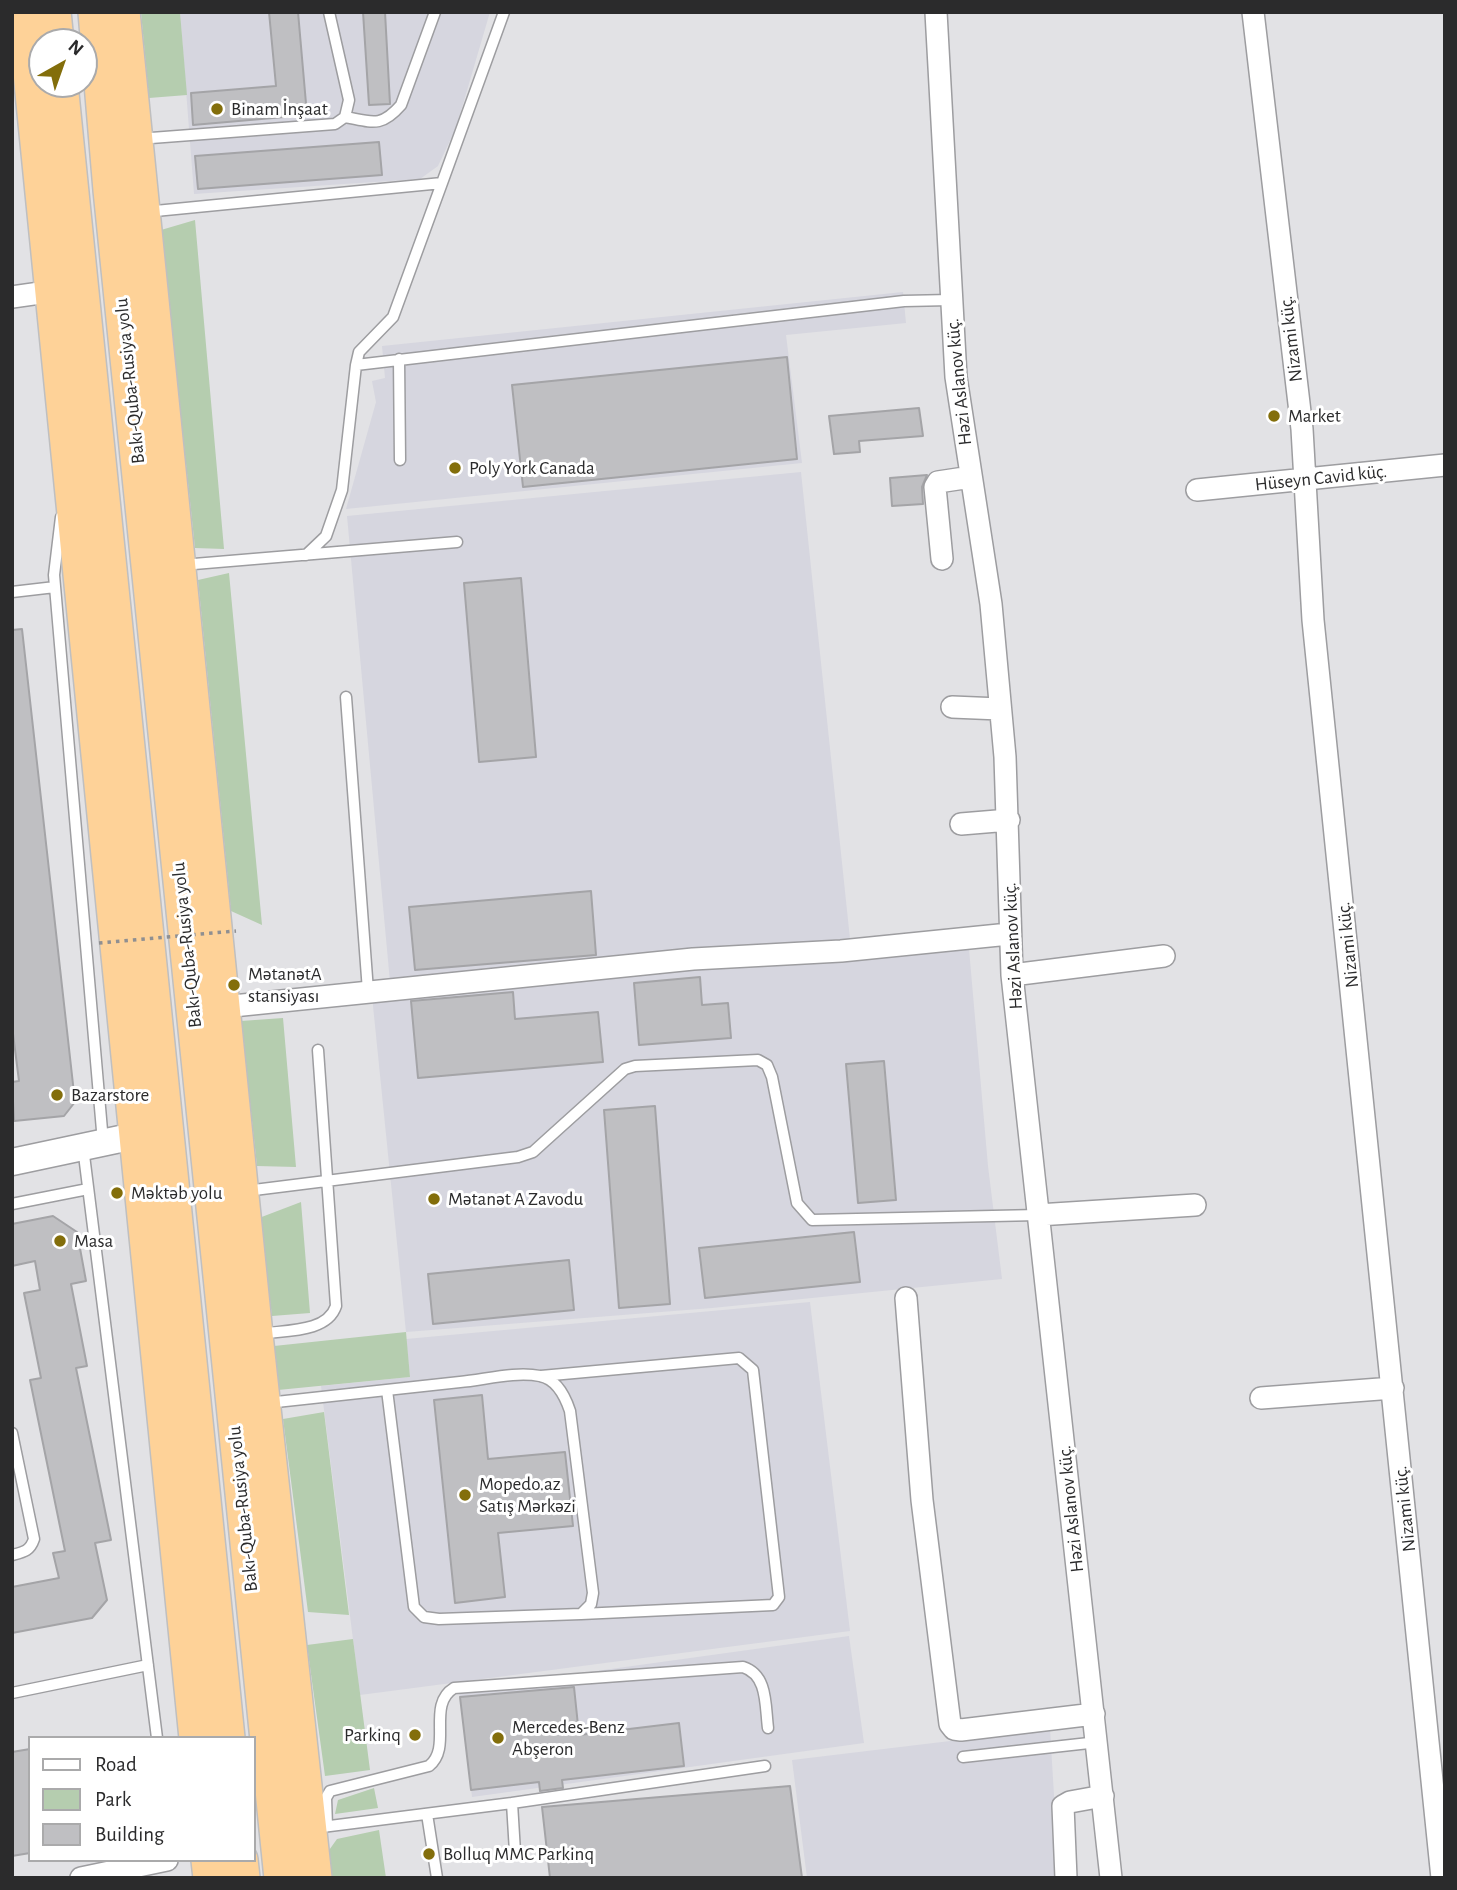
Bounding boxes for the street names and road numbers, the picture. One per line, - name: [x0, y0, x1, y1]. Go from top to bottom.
- street label: Nizami küç.: [1274, 295, 1308, 383]
- street label: Bakı-Quba-Rusiya yolu: [110, 297, 150, 465]
- street label: Həzi Aslanov küç.: [941, 317, 977, 447]
- street label: Hüseyn Cavid küç.: [1254, 460, 1388, 496]
- street label: Bakı-Quba-Rusiya yolu: [167, 861, 207, 1029]
- street label: Həzi Aslanov küç.: [998, 882, 1028, 1010]
- street label: Nizami küç.: [1332, 901, 1364, 989]
- street label: Bakı-Quba-Rusiya yolu: [223, 1425, 263, 1593]
- street label: Həzi Aslanov küç.: [1053, 1444, 1089, 1574]
- street label: Nizami küç.: [1389, 1465, 1421, 1553]

